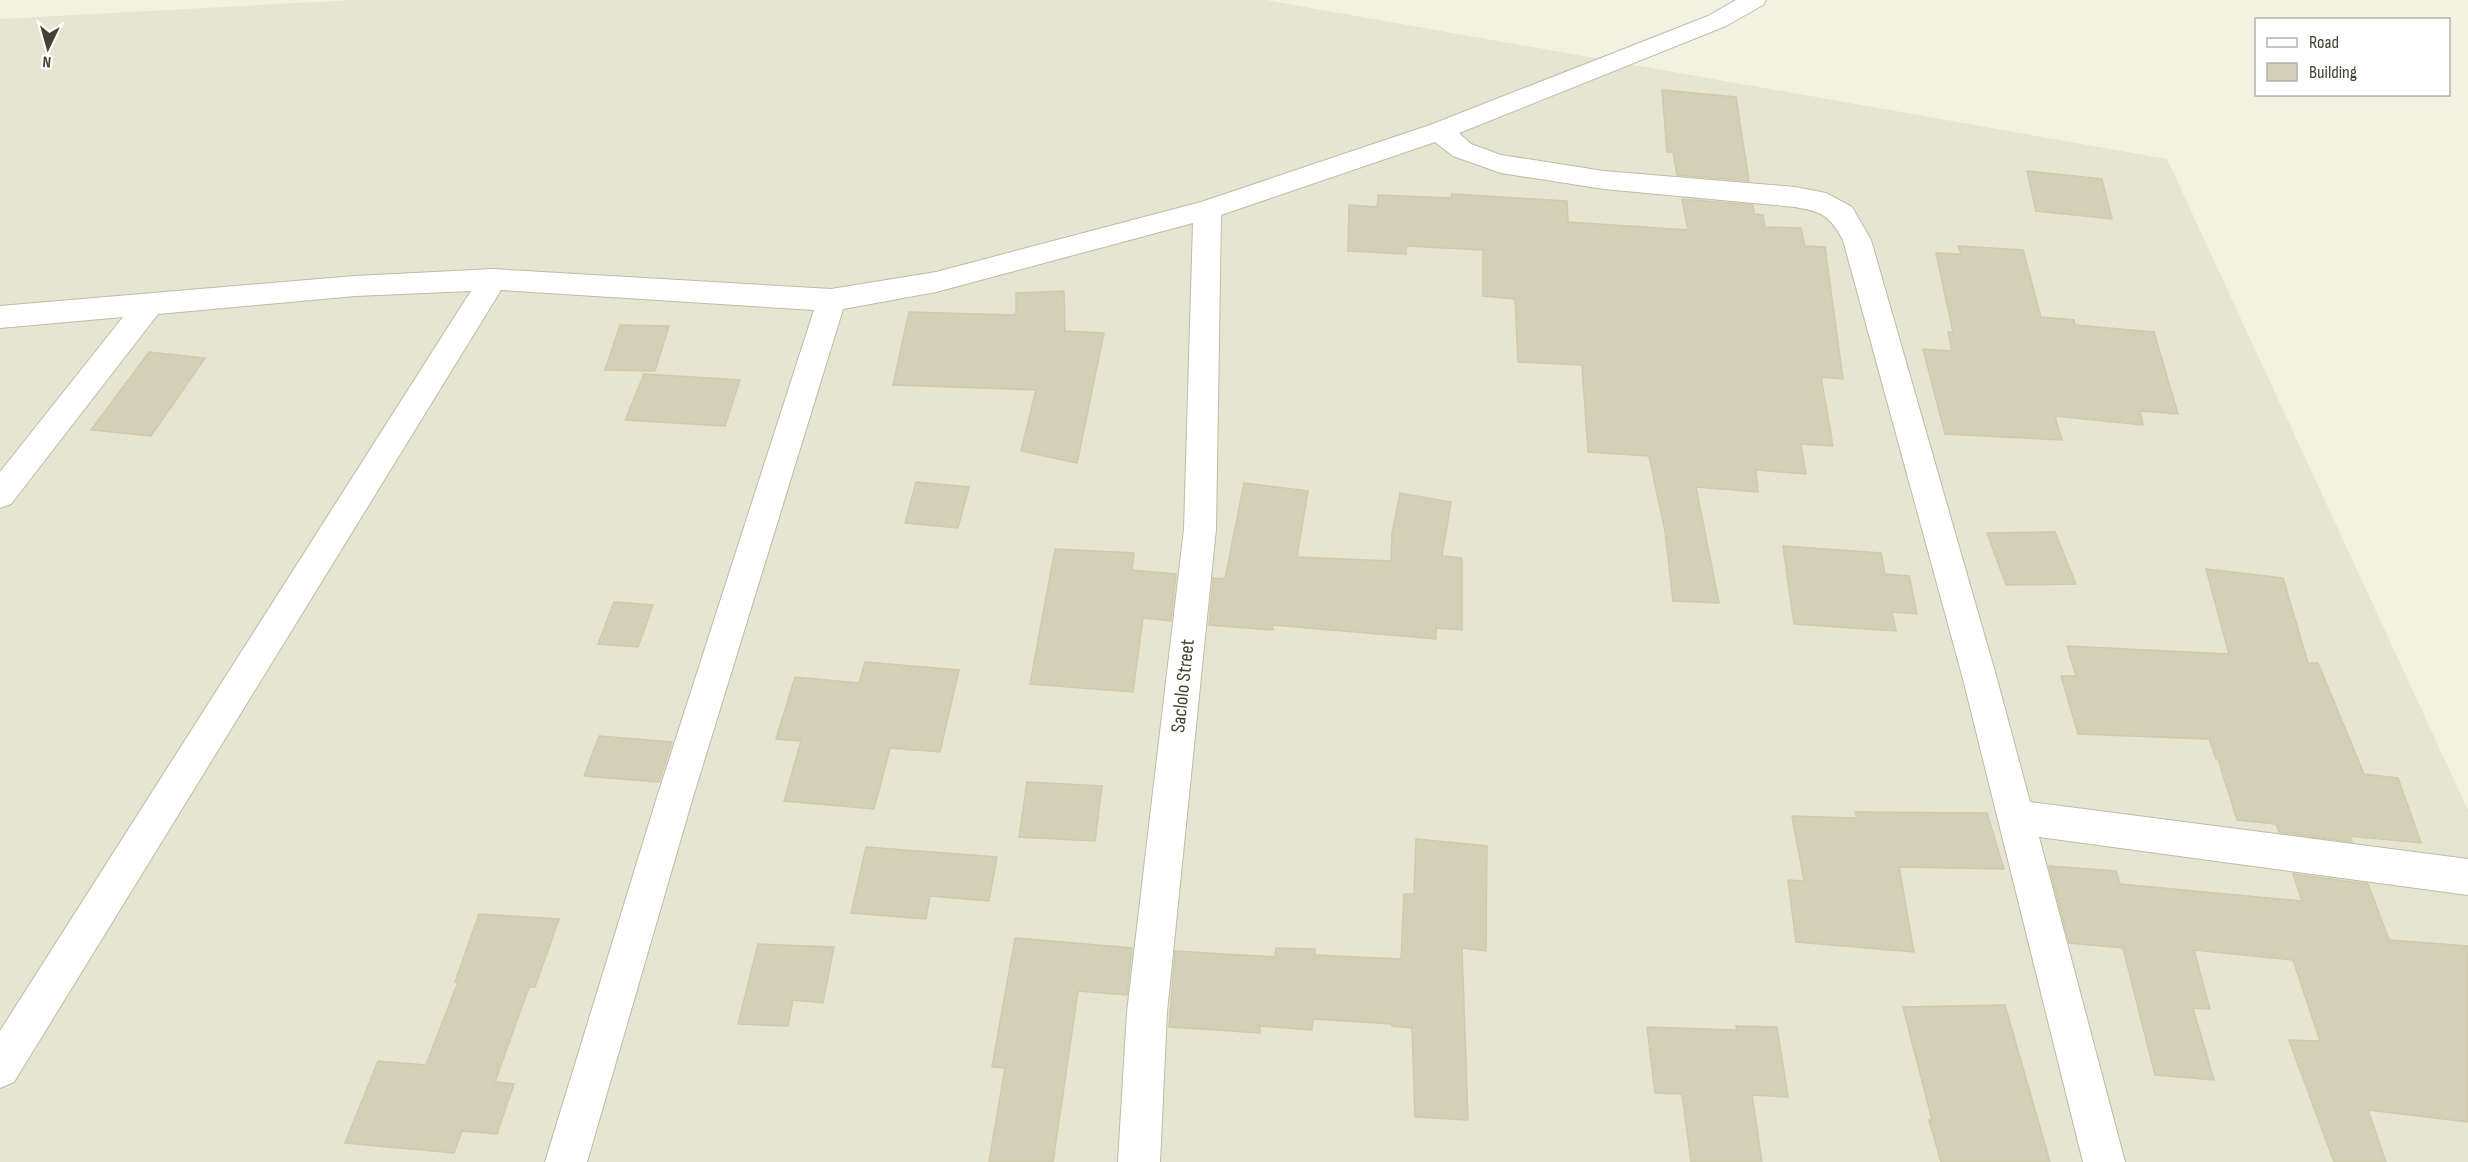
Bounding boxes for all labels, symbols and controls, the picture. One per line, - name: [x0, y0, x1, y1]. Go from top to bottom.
- north arrow: [18, 18, 78, 78]
- legend: [2255, 18, 2450, 96]
- text: Road: [2309, 32, 2339, 53]
- text: N: [42, 52, 52, 71]
- text: Building: [2309, 62, 2357, 83]
- street label: Saclolo Street: [1166, 638, 1200, 734]

